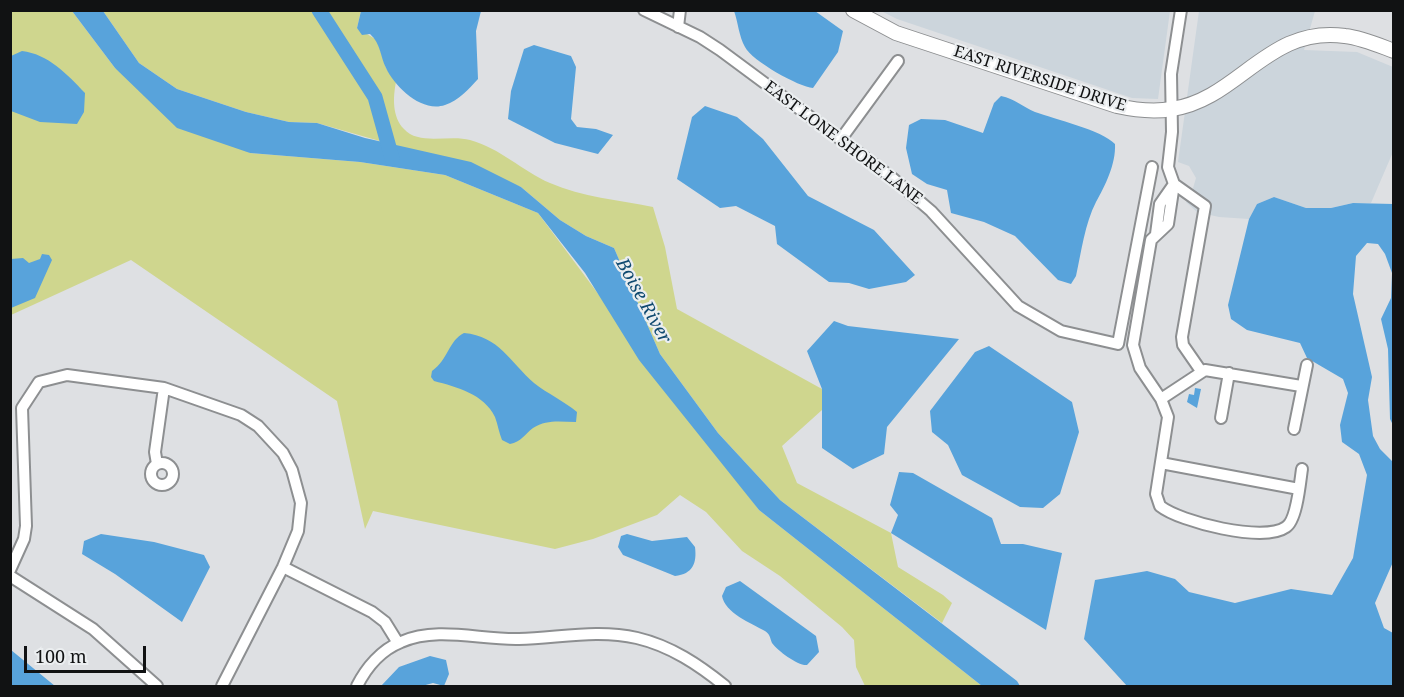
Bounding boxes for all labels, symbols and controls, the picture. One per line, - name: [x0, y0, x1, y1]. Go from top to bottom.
- street label: EAST RIVERSIDE DRIVE: [951, 42, 1129, 116]
- street label: EAST LONE SHORE LANE: [760, 77, 926, 209]
- water label: Boise River: [611, 255, 675, 347]
- scale bar: [27, 634, 148, 672]
- text: 100 m: [35, 644, 87, 668]

